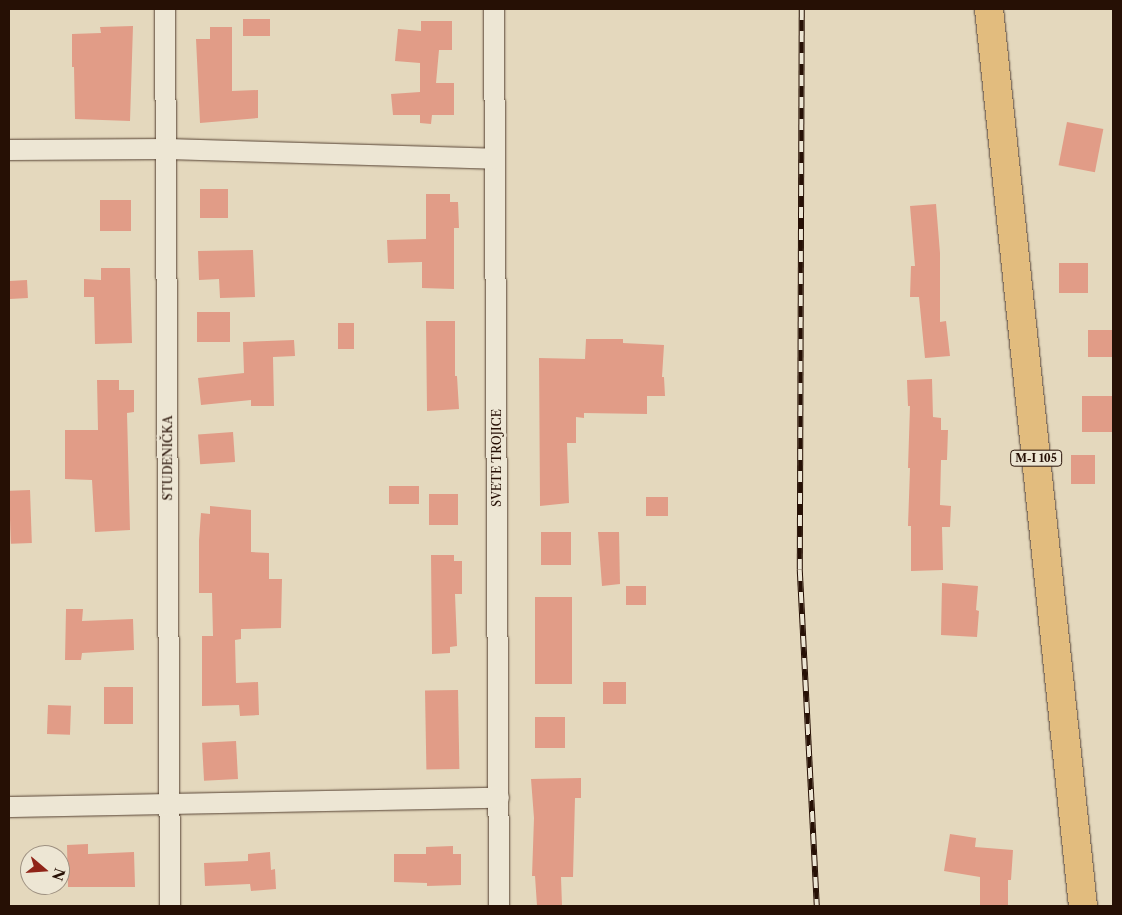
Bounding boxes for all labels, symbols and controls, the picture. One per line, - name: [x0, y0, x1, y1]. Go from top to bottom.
- street label: SVETE TROJICE: [490, 409, 504, 507]
- street label: STUDENIČKA: [161, 415, 175, 501]
- road number: M-I 105: [1010, 449, 1062, 466]
- north arrow: [20, 845, 70, 895]
- text: N: [48, 866, 69, 883]

